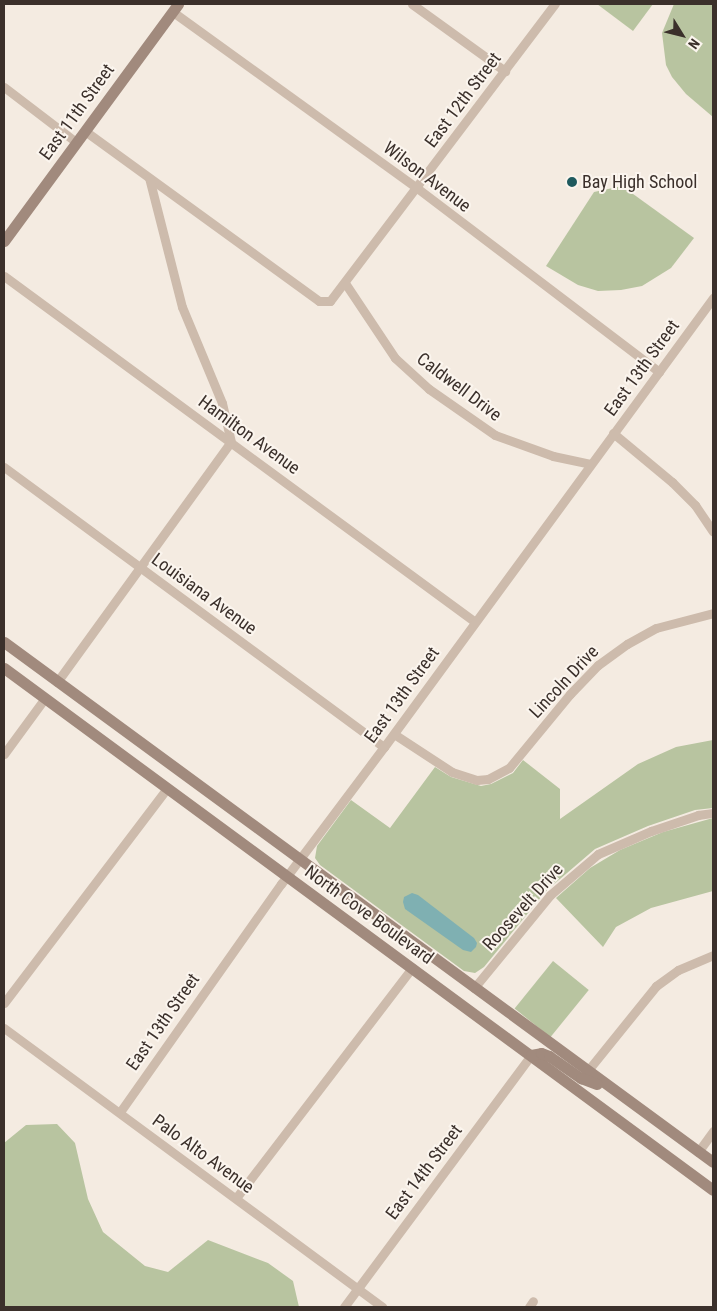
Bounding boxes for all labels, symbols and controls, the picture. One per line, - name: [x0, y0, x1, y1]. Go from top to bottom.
- north arrow: [657, 10, 707, 60]
- text: N: [685, 36, 703, 52]
- street label: East 12th Street: [420, 48, 506, 152]
- street label: East 11th Street: [35, 60, 119, 164]
- street label: Wilson Avenue: [379, 137, 475, 217]
- place label: Bay High School: [582, 171, 697, 193]
- marker: Bay High School: [566, 176, 578, 188]
- street label: East 13th Street: [600, 316, 684, 420]
- street label: Caldwell Drive: [412, 348, 506, 426]
- street label: Hamilton Avenue: [194, 391, 304, 479]
- street label: Louisiana Avenue: [147, 549, 261, 639]
- street label: Lincoln Drive: [525, 641, 603, 723]
- street label: East 13th Street: [360, 643, 444, 747]
- street label: Roosevelt Drive: [478, 859, 568, 955]
- street label: North Cove Boulevard: [300, 861, 438, 969]
- street label: East 13th Street: [122, 969, 204, 1075]
- street label: Palo Alto Avenue: [148, 1110, 258, 1198]
- street label: East 14th Street: [381, 1120, 467, 1224]

